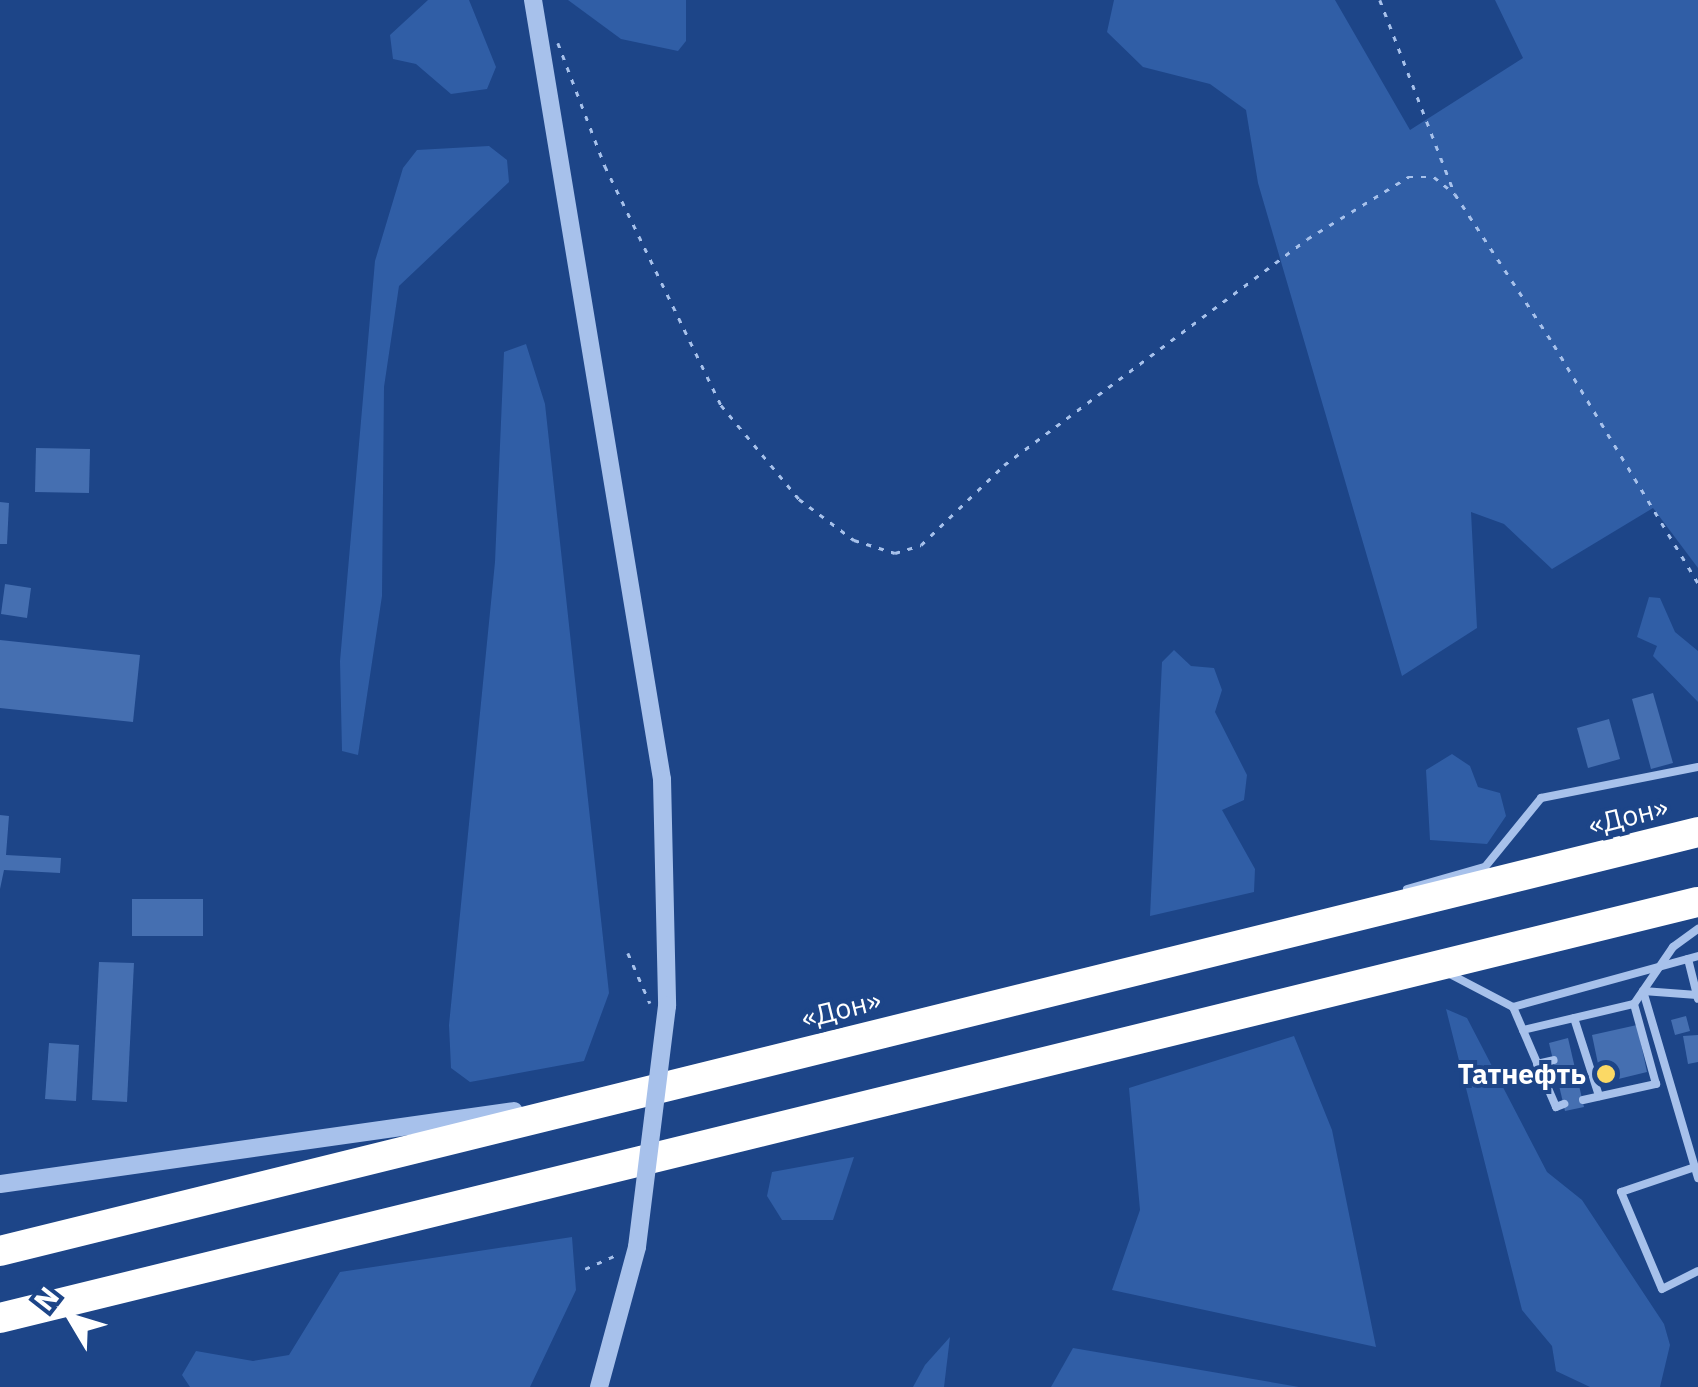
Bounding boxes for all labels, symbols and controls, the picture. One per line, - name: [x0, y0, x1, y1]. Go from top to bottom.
- street label: «Дон»: [1585, 790, 1671, 842]
- street label: «Дон»: [798, 983, 884, 1035]
- place label: Татнефть: [1458, 1057, 1586, 1091]
- marker: Татнефть: [1595, 1063, 1617, 1085]
- north arrow: [20, 1267, 120, 1367]
- text: N: [25, 1279, 67, 1318]

